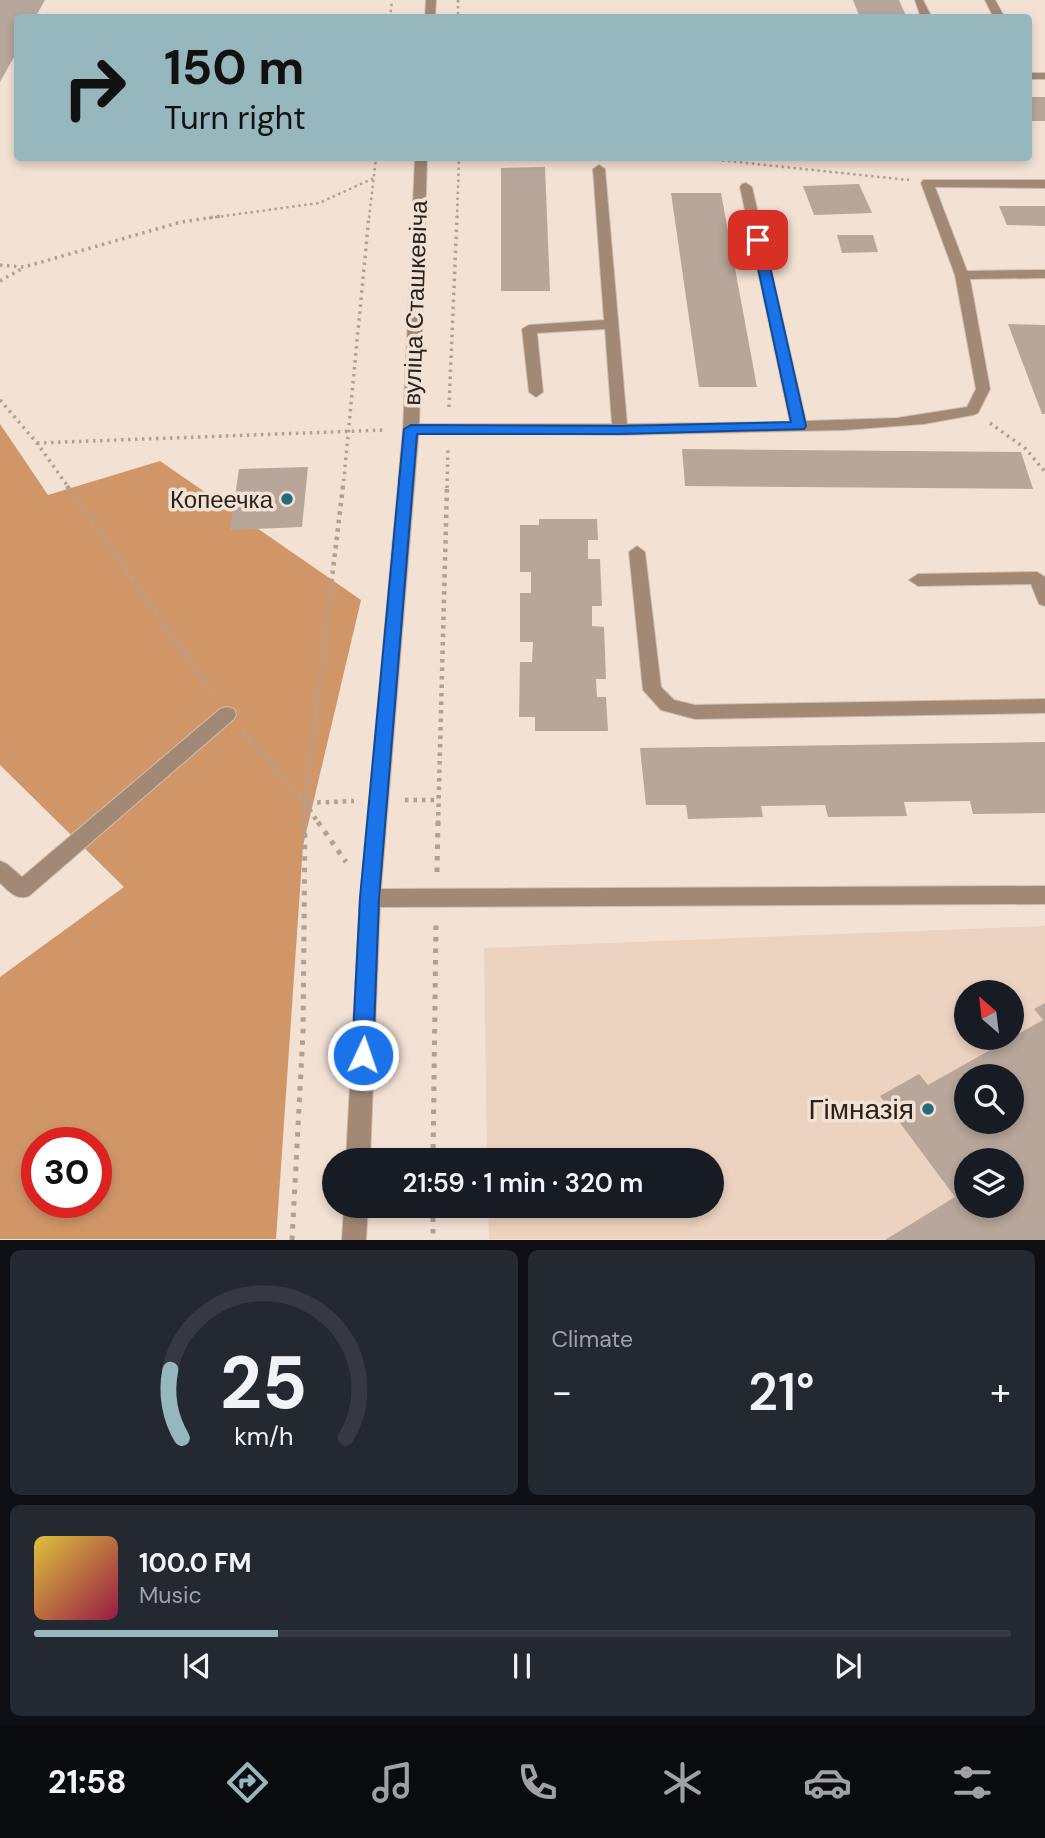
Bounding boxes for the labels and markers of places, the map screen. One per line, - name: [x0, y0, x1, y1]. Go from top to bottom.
- pin: [728, 210, 788, 270]
- place label: Копеечка: [170, 484, 274, 515]
- marker: Копеечка: [279, 491, 295, 507]
- place label: Гімназія: [808, 1091, 914, 1128]
- marker: Гімназія: [920, 1101, 936, 1117]

